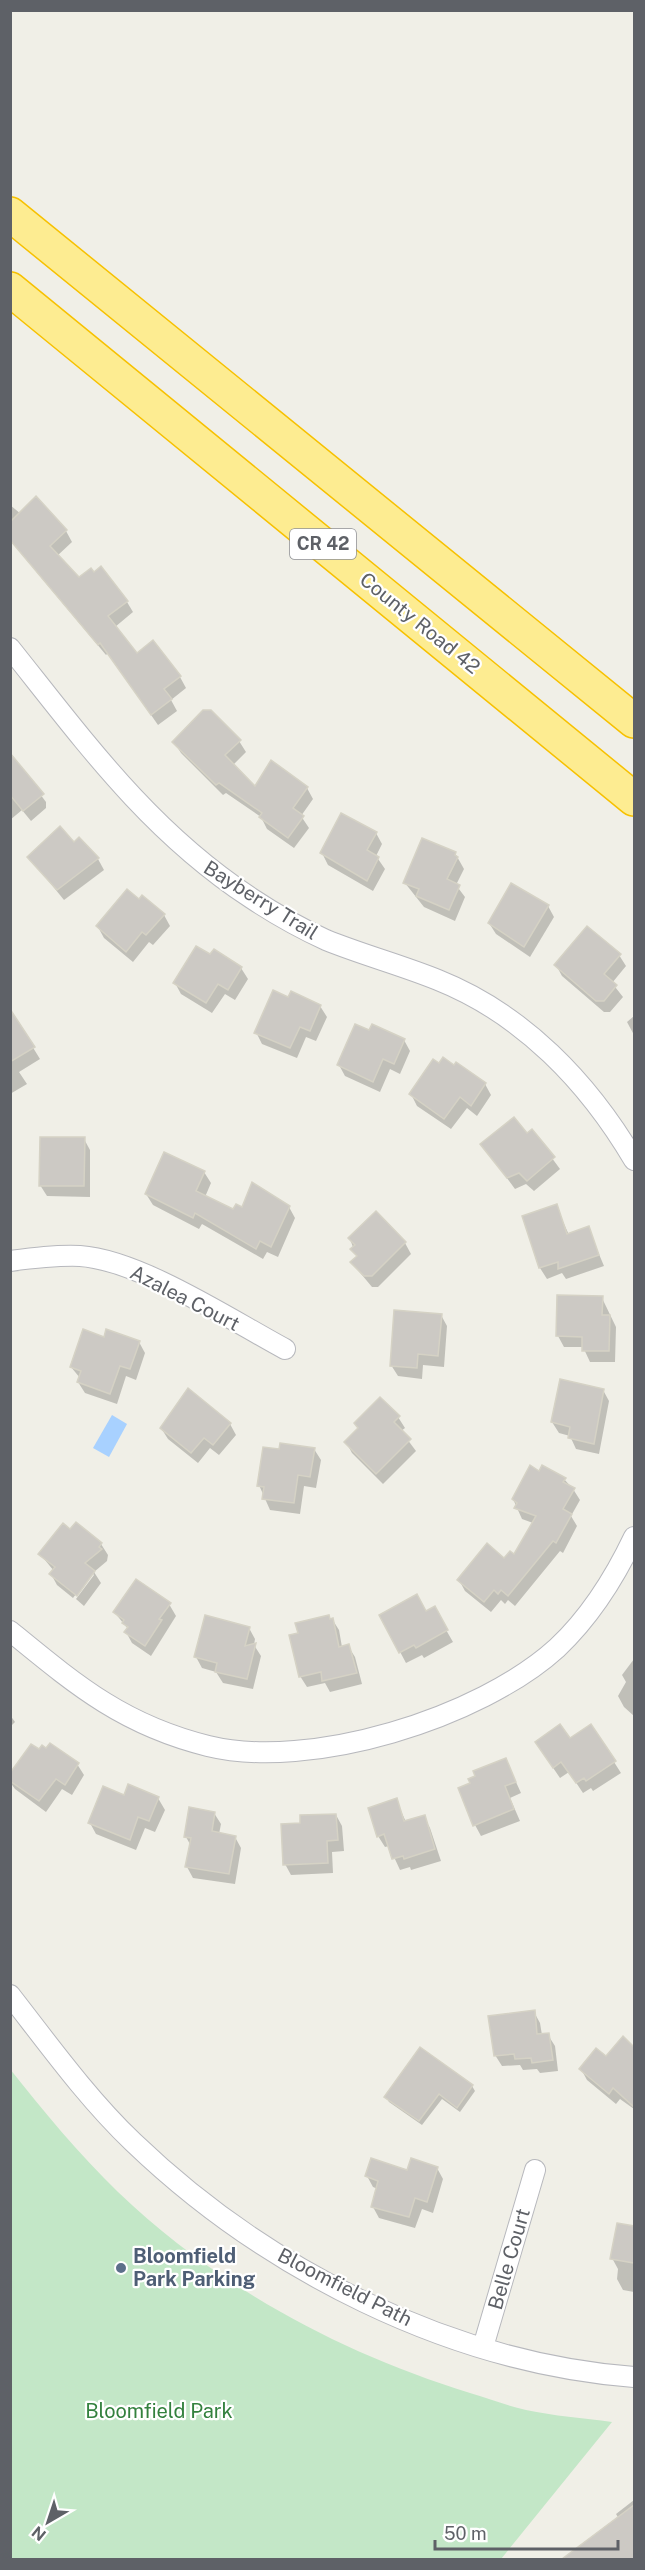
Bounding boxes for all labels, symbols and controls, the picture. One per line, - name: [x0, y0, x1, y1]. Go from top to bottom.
- road number: CR 42: [290, 529, 356, 559]
- street label: County Road 42: [355, 567, 485, 679]
- street label: Bayberry Trail: [199, 855, 323, 945]
- street label: Azalea Court: [126, 1260, 244, 1336]
- street label: Belle Court: [483, 2206, 535, 2312]
- street label: Bloomfield Path: [274, 2243, 416, 2331]
- place label: Bloomfield Park Parking: [133, 2244, 256, 2291]
- marker: Bloomfield Park Parking: [114, 2261, 128, 2275]
- park label: Bloomfield Park: [85, 2399, 233, 2423]
- north arrow: [18, 2492, 78, 2552]
- scale bar: [435, 2513, 618, 2551]
- text: N: [28, 2522, 50, 2545]
- text: 50 m: [444, 2523, 487, 2544]

